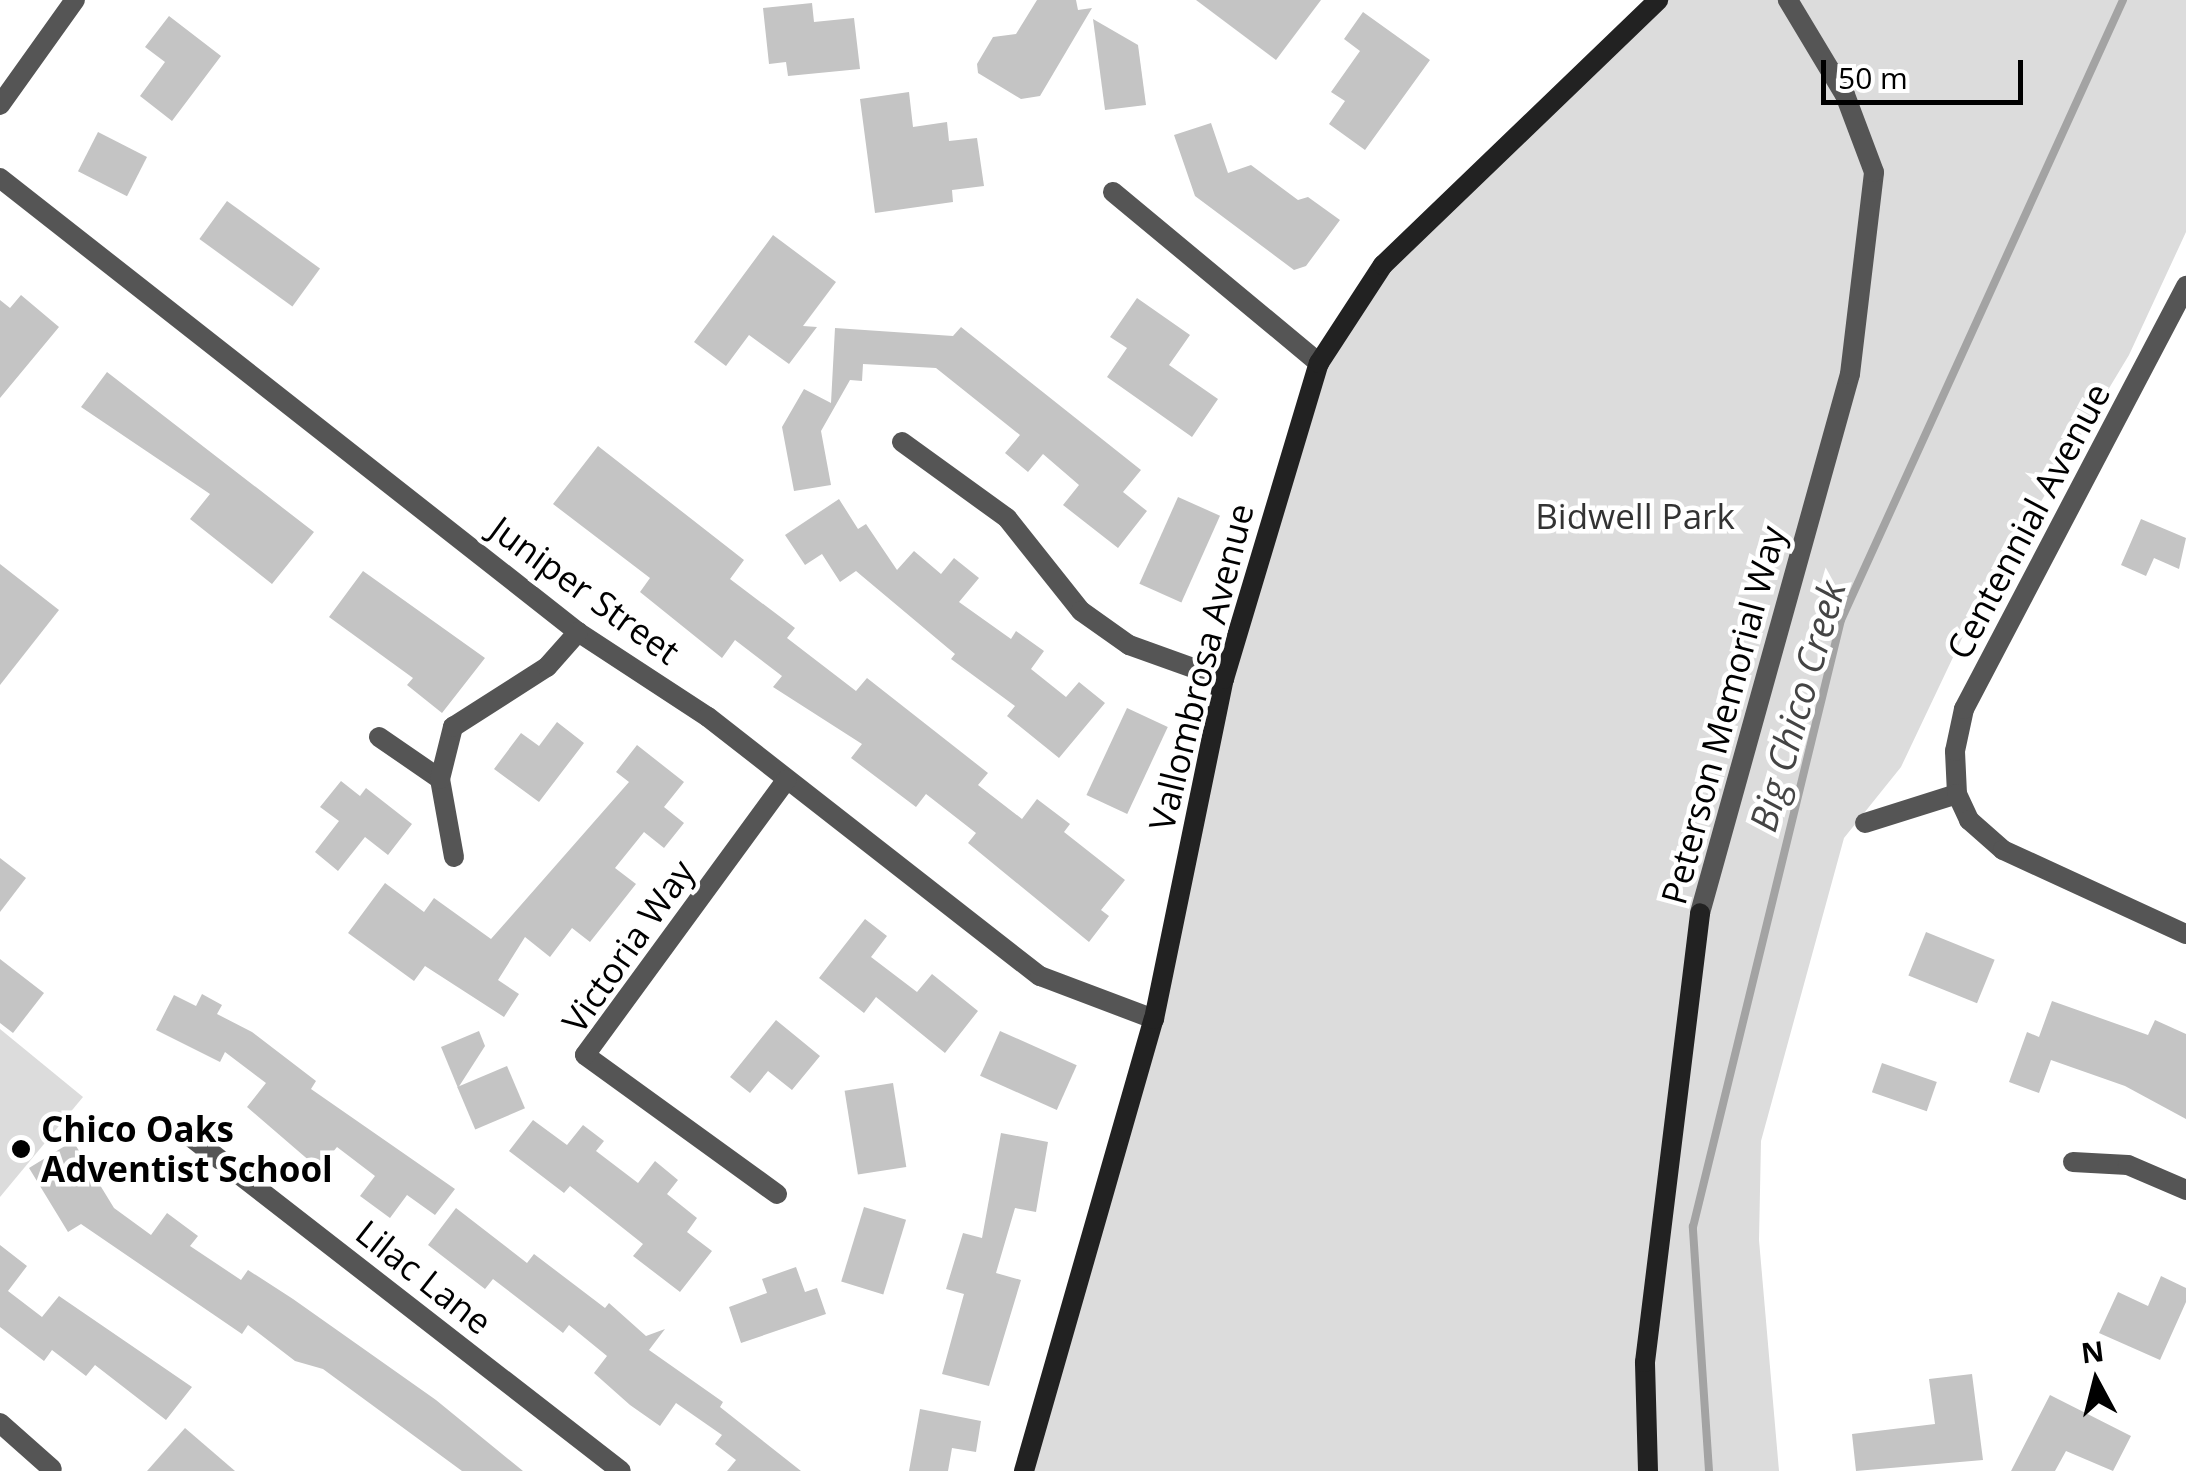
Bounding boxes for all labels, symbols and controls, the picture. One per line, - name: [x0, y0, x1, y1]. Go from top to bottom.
- scale bar: [1826, 40, 2028, 102]
- text: 50 m: [1838, 57, 1908, 98]
- street label: Centennial Avenue: [1938, 376, 2118, 666]
- park label: Bidwell Park: [1535, 495, 1735, 537]
- street label: Vallombrosa Avenue: [1140, 499, 1262, 835]
- street label: Juniper Street: [482, 507, 688, 673]
- street label: Peterson Memorial Way: [1652, 521, 1794, 909]
- water label: Big Chico Creek: [1740, 576, 1854, 836]
- street label: Victoria Way: [553, 852, 703, 1040]
- place label: Chico Oaks Adventist School: [41, 1108, 333, 1190]
- marker: Chico Oaks Adventist School: [10, 1138, 32, 1160]
- street label: Lilac Lane: [348, 1211, 500, 1343]
- north arrow: [2046, 1331, 2146, 1431]
- text: N: [2079, 1331, 2106, 1371]

